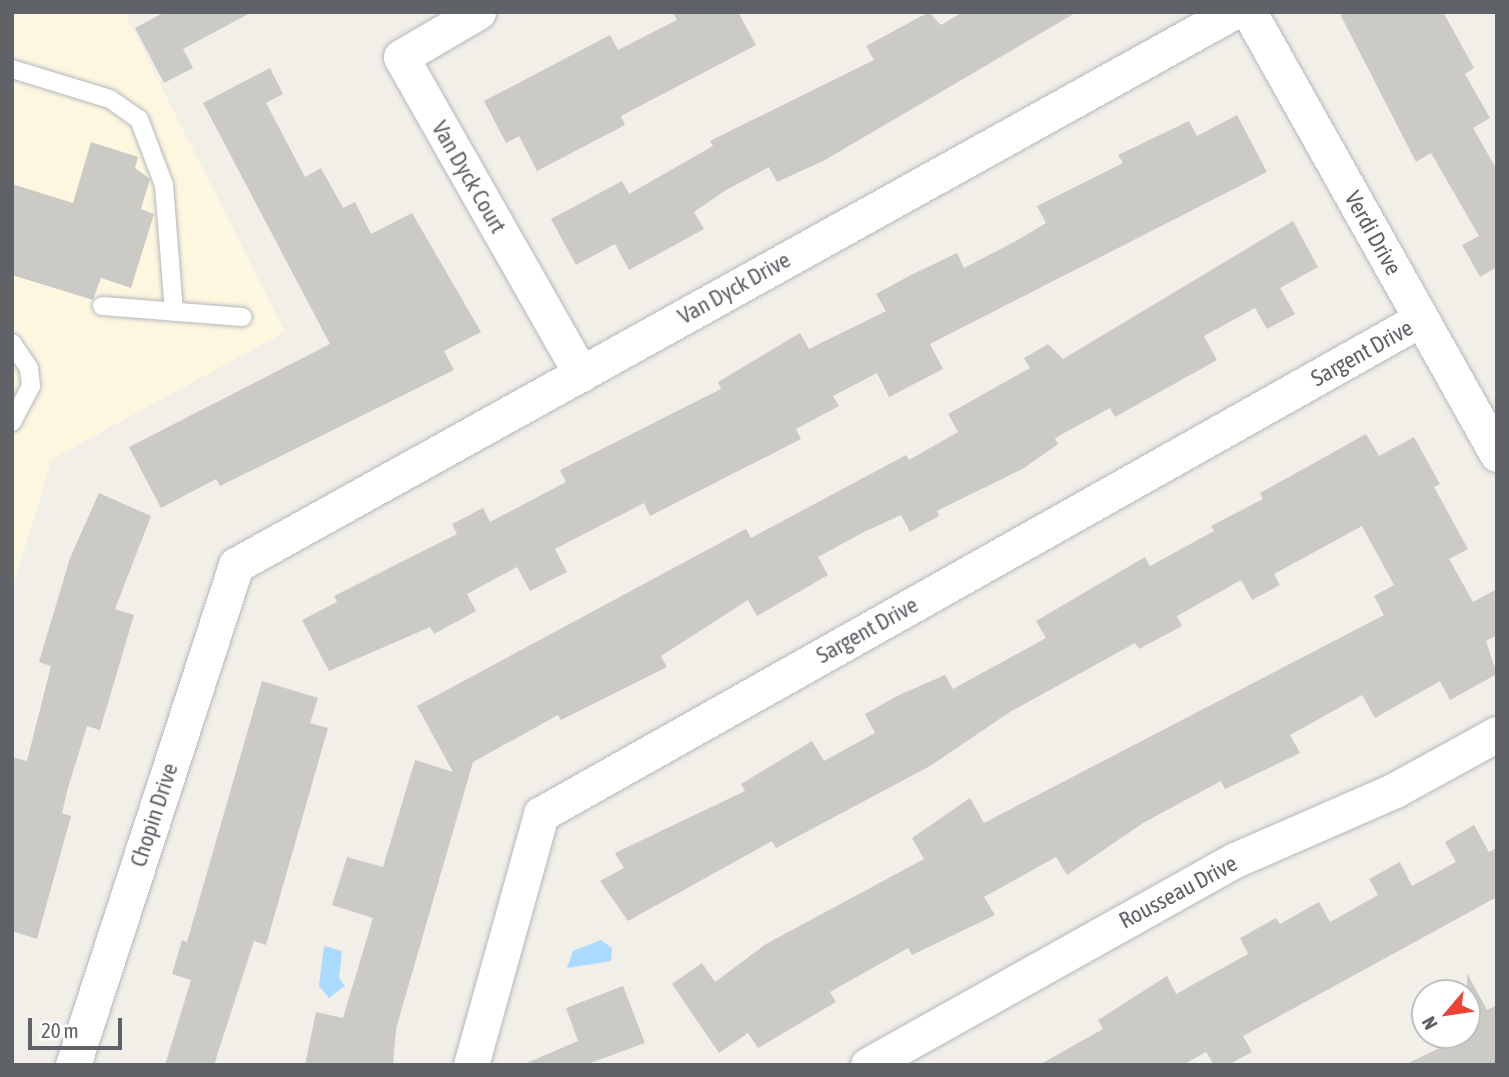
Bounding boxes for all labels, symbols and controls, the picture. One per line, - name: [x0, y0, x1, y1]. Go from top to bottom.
- street label: Van Dyck Court: [426, 116, 512, 238]
- street label: Verdi Drive: [1339, 186, 1407, 280]
- street label: Van Dyck Drive: [673, 246, 795, 330]
- street label: Sargent Drive: [1306, 314, 1418, 392]
- street label: Sargent Drive: [811, 591, 923, 669]
- street label: Chopin Drive: [124, 760, 184, 870]
- street label: Rousseau Drive: [1114, 849, 1242, 935]
- north arrow: [1411, 979, 1481, 1049]
- scale bar: [32, 1004, 126, 1048]
- text: N: [1417, 1013, 1442, 1033]
- text: 20 m: [41, 1018, 79, 1042]

